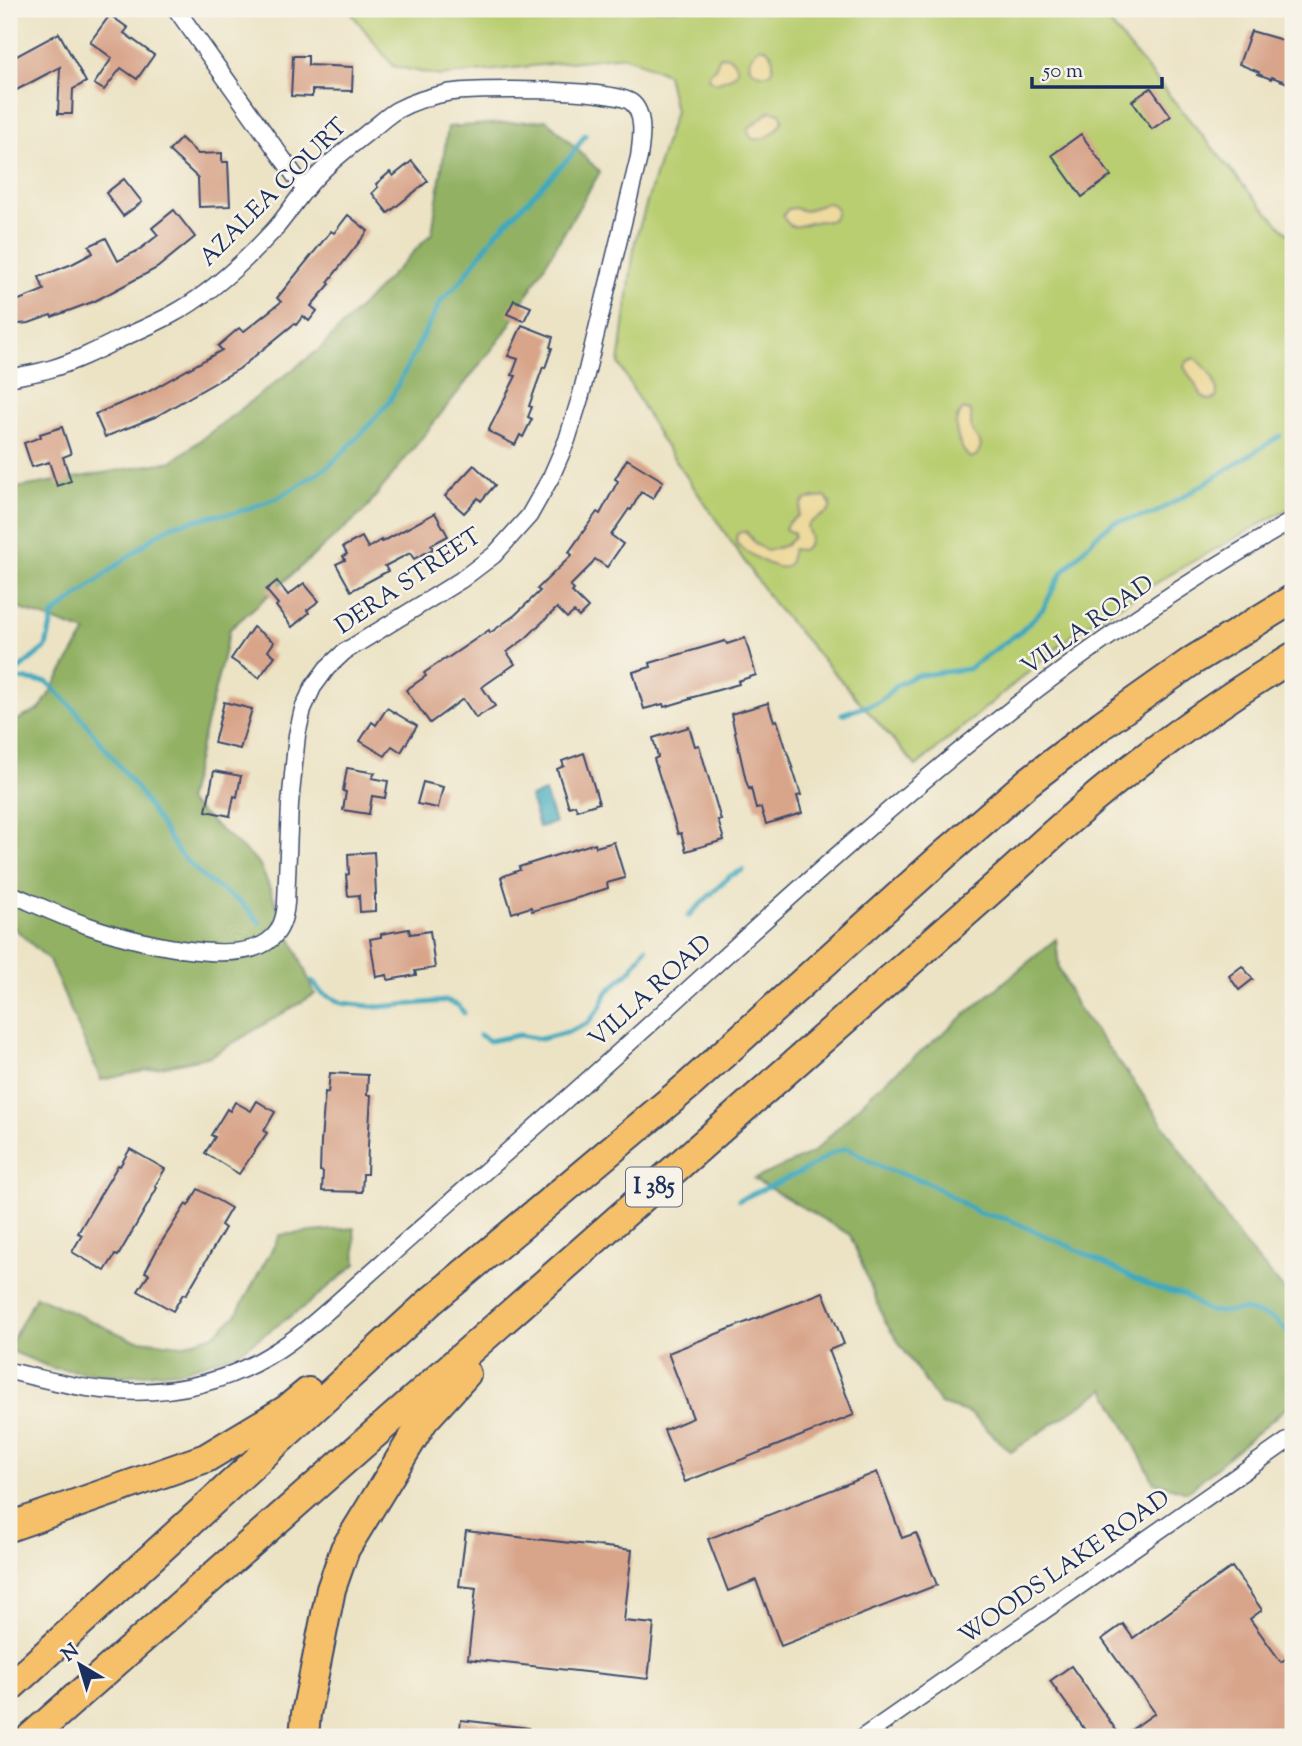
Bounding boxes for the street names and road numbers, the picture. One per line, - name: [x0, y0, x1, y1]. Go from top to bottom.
- street label: AZALEA COURT: [192, 111, 356, 275]
- street label: DERA STREET: [329, 520, 489, 644]
- street label: VILLA ROAD: [1015, 568, 1161, 684]
- street label: VILLA ROAD: [582, 927, 720, 1057]
- road number: I 385: [626, 1168, 682, 1206]
- street label: WOODS LAKE ROAD: [953, 1482, 1177, 1654]

